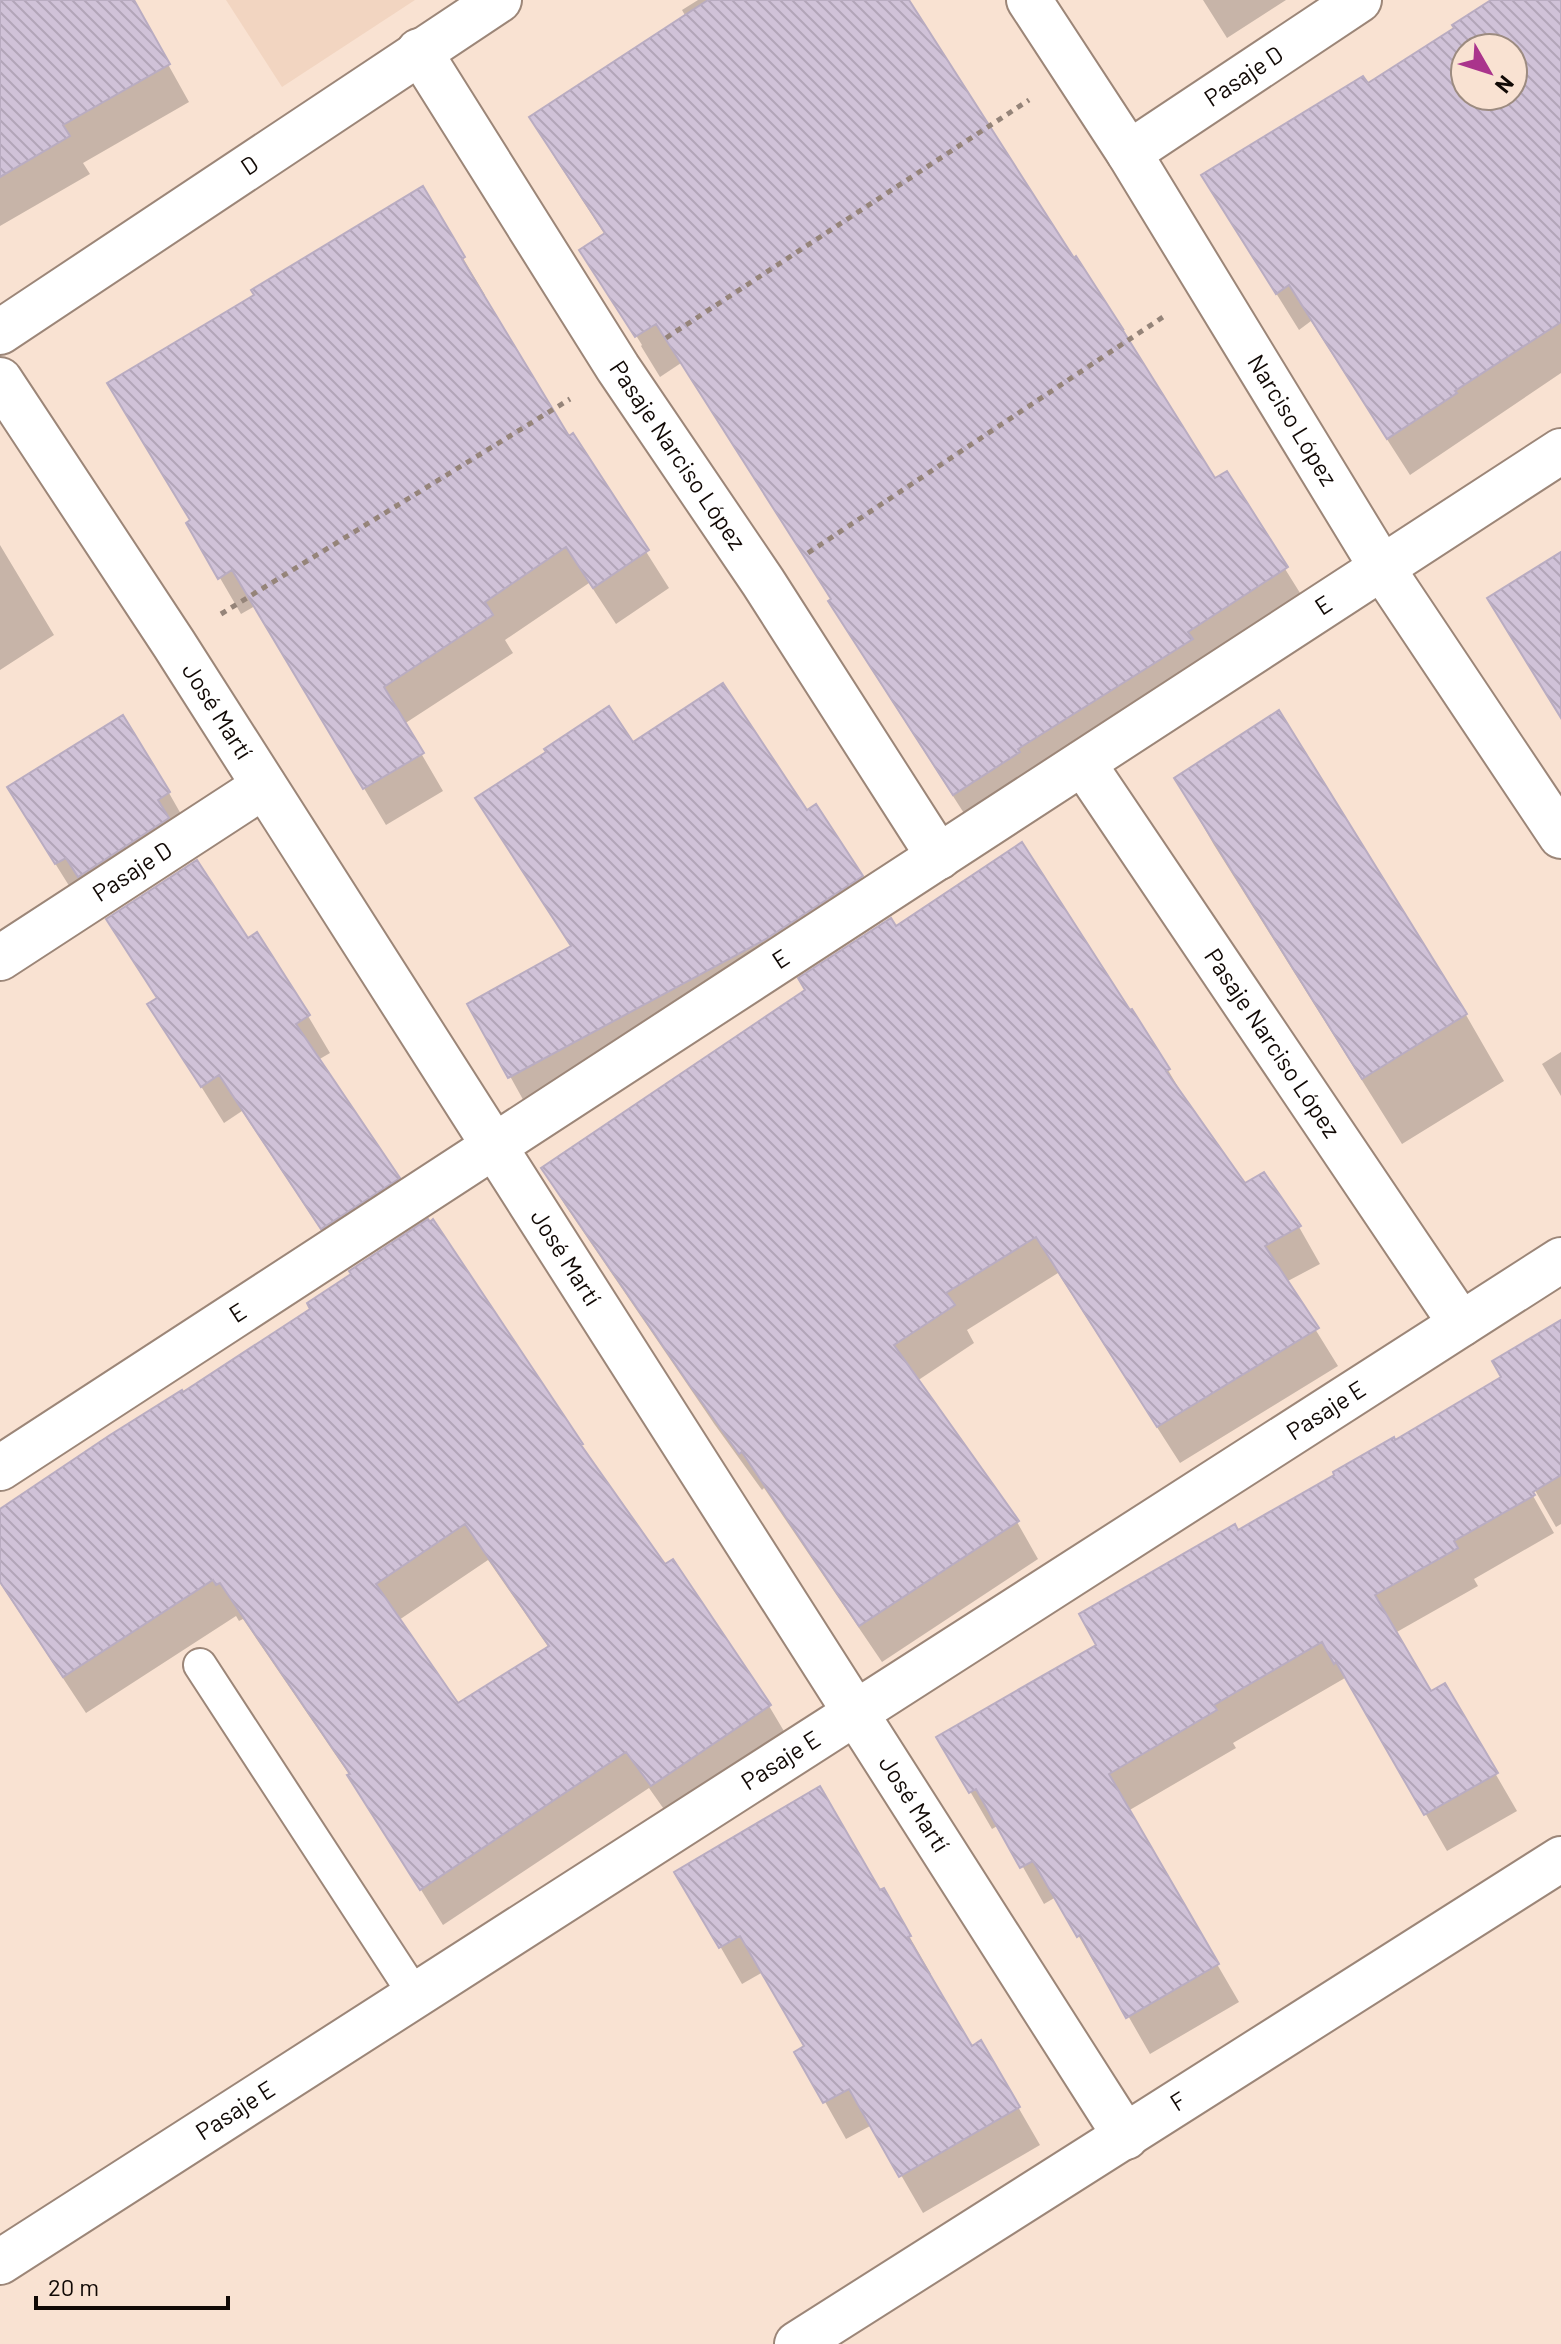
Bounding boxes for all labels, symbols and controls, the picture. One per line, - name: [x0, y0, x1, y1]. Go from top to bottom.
- north arrow: [1449, 32, 1529, 112]
- street label: Pasaje D: [1198, 39, 1288, 112]
- text: N: [1491, 71, 1520, 99]
- street label: D: [235, 148, 263, 181]
- street label: Narciso López: [1242, 349, 1344, 491]
- street label: Pasaje Narciso López: [604, 355, 753, 555]
- street label: E: [1309, 588, 1337, 620]
- street label: José Martí: [177, 657, 260, 764]
- street label: Pasaje D: [87, 834, 177, 907]
- street label: E: [766, 942, 794, 974]
- street label: Pasaje Narciso López: [1199, 942, 1347, 1143]
- street label: José Martí: [525, 1203, 608, 1310]
- street label: E: [223, 1296, 251, 1328]
- street label: Pasaje E: [1281, 1373, 1370, 1445]
- street label: Pasaje E: [735, 1723, 825, 1795]
- street label: José Martí: [874, 1750, 956, 1857]
- street label: Pasaje E: [190, 2073, 280, 2146]
- street label: F: [1164, 2084, 1192, 2116]
- scale bar: [36, 2260, 228, 2310]
- text: 20 m: [48, 2272, 99, 2301]

